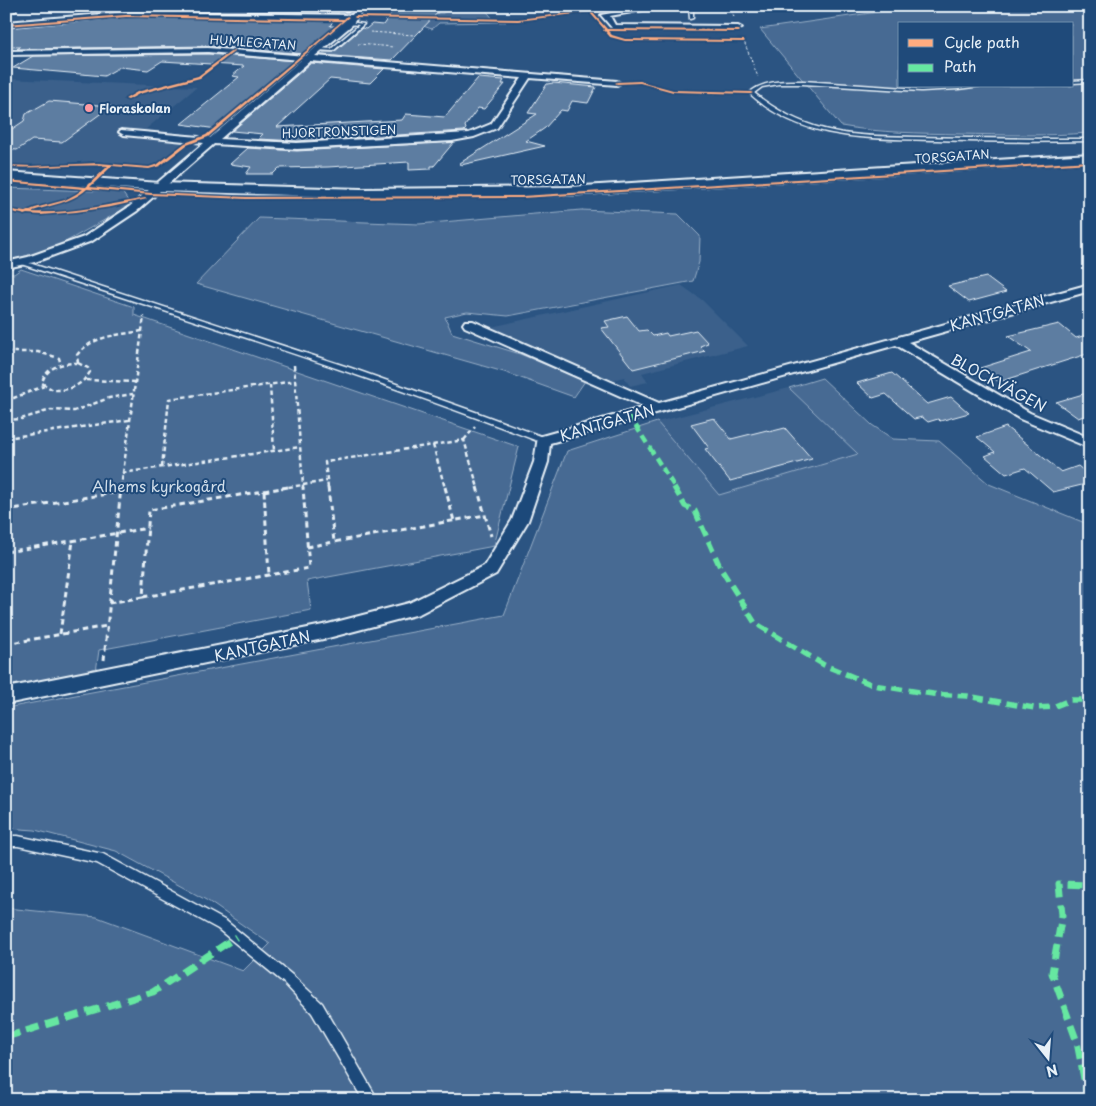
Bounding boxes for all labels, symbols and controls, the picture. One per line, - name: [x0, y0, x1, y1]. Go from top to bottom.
- legend: [898, 22, 1074, 88]
- street label: HUMLEGATAN: [209, 30, 297, 54]
- text: Cycle path: [944, 30, 1020, 53]
- text: Path: [944, 54, 976, 77]
- place label: Floraskolan: [99, 99, 171, 117]
- marker: Floraskolan: [83, 102, 95, 114]
- street label: HJORTRONSTIGEN: [281, 120, 397, 142]
- street label: TORSGATAN: [914, 144, 990, 168]
- street label: TORSGATAN: [510, 169, 586, 189]
- street label: KANTGATAN: [947, 287, 1047, 337]
- street label: BLOCKVÄGEN: [947, 347, 1051, 417]
- street label: KANTGATAN: [557, 397, 657, 447]
- park label: Alhems kyrkogård: [92, 474, 226, 497]
- street label: KANTGATAN: [212, 624, 312, 666]
- north arrow: [1024, 1034, 1074, 1084]
- text: N: [1044, 1059, 1060, 1083]

